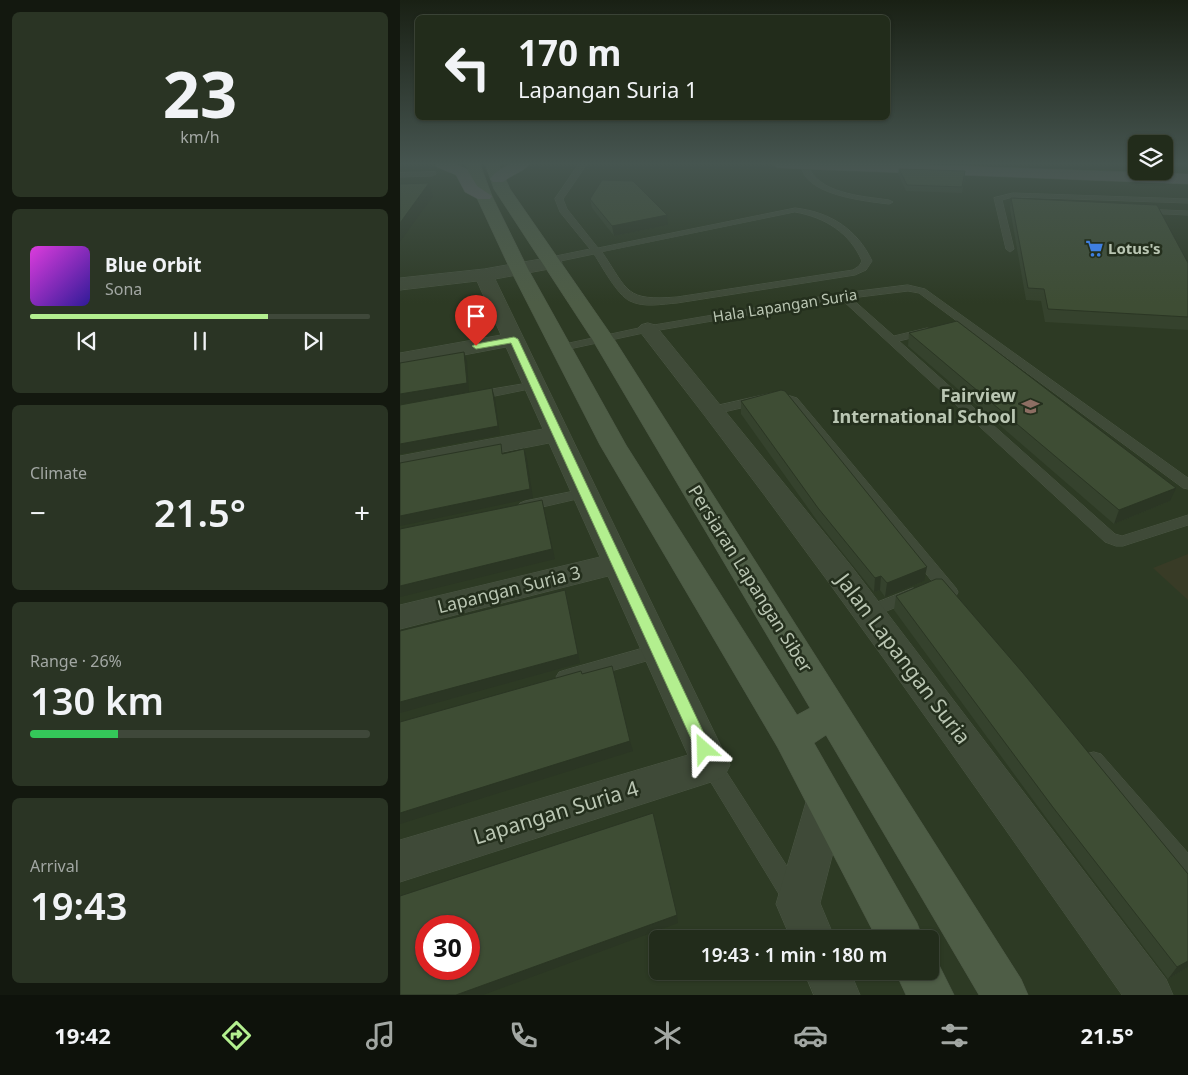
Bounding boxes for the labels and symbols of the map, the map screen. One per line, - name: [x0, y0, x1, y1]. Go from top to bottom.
- place label: Lotus's: [1108, 238, 1161, 258]
- supermarket icon: Lotus's: [1084, 239, 1104, 259]
- street label: Hala Lapangan Suria: [711, 284, 858, 326]
- pin: [455, 295, 497, 346]
- place label: Fairview International School: [832, 383, 1017, 428]
- school or university icon: Fairview International School: [1020, 396, 1040, 416]
- street label: Persiaran Lapangan Siber: [683, 480, 819, 677]
- street label: Lapangan Suria 3: [435, 560, 583, 618]
- street label: Jalan Lapangan Suria: [829, 566, 977, 750]
- position arrow: [677, 722, 729, 774]
- street label: Lapangan Suria 4: [470, 774, 642, 850]
- speed limit sign: 30: [415, 915, 480, 980]

